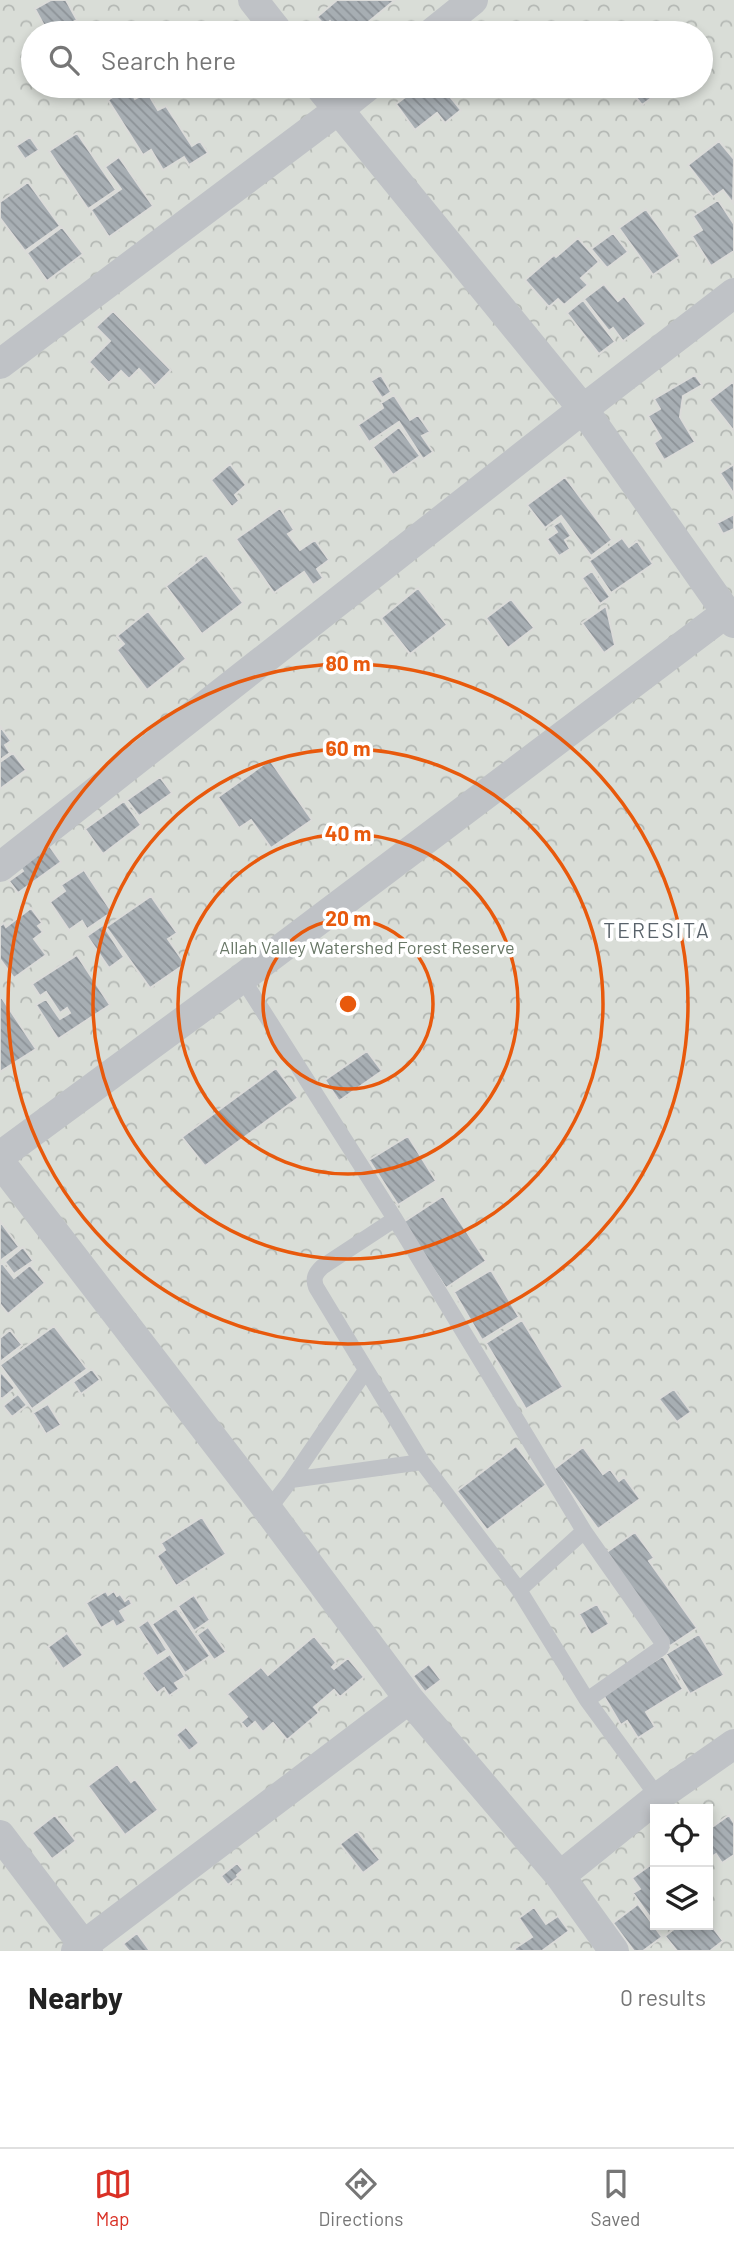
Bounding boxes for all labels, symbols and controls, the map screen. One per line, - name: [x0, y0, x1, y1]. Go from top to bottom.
- search box: [21, 21, 713, 98]
- icon: search: [45, 41, 83, 79]
- text: Search here: [101, 44, 236, 75]
- text: 80 m: [325, 650, 371, 675]
- text: 60 m: [326, 735, 370, 760]
- text: 40 m: [325, 820, 371, 845]
- text: 20 m: [325, 905, 371, 930]
- district label: TERESITA: [603, 917, 711, 942]
- park label: Allah Valley Watershed Forest Reserve: [219, 936, 515, 958]
- centre of rings: [336, 992, 360, 1016]
- map controls: [650, 1804, 713, 1930]
- button: locate: [650, 1804, 713, 1867]
- button: layers: [650, 1867, 713, 1930]
- text: Nearby: [28, 1979, 123, 2015]
- text: 0 results: [620, 1983, 706, 2011]
- tab: Map: [94, 2165, 132, 2230]
- tab: Directions: [319, 2165, 404, 2230]
- tab: Saved: [591, 2165, 640, 2230]

